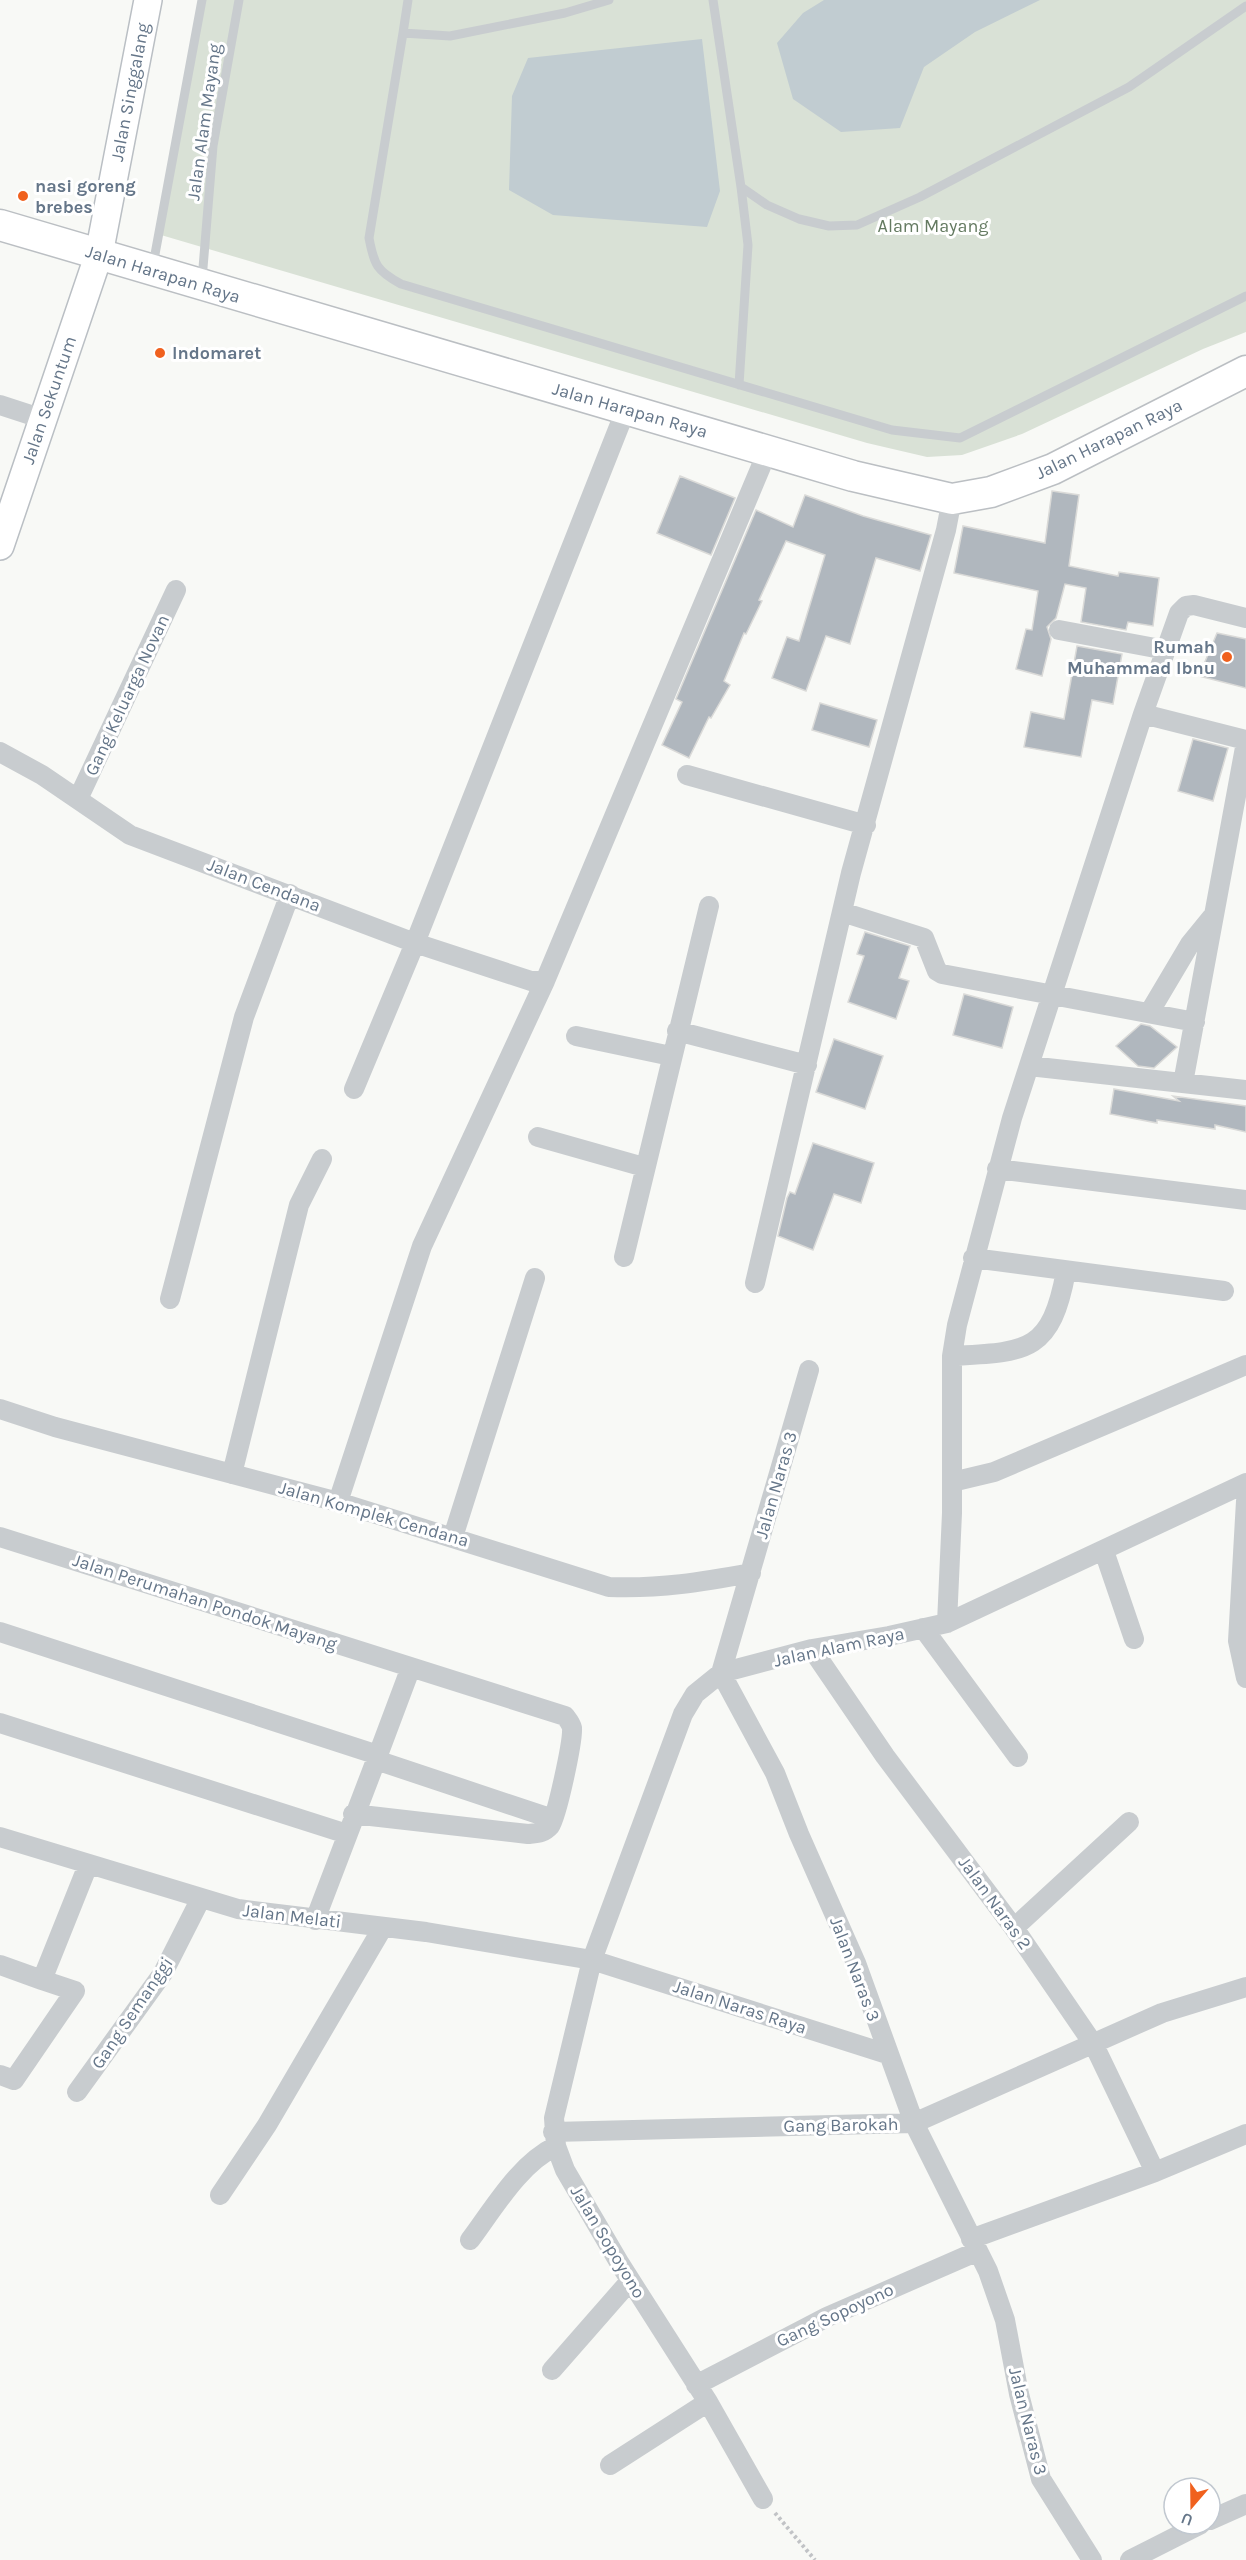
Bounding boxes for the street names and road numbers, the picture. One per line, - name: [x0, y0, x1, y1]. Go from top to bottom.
- street label: Jalan Singgalang: [106, 21, 154, 163]
- street label: Jalan Alam Mayang: [182, 42, 226, 202]
- street label: Jalan Harapan Raya: [83, 240, 243, 308]
- street label: Jalan Sekuntum: [17, 333, 81, 467]
- street label: Jalan Harapan Raya: [550, 377, 710, 443]
- street label: Jalan Harapan Raya: [1032, 394, 1186, 484]
- street label: Gang Keluarga Novan: [80, 611, 174, 779]
- street label: Jalan Cendana: [204, 853, 324, 917]
- street label: Jalan Naras 3: [750, 1429, 802, 1541]
- street label: Jalan Komplek Cendana: [276, 1476, 472, 1552]
- street label: Jalan Perumahan Pondok Mayang: [70, 1549, 340, 1655]
- street label: Jalan Alam Raya: [772, 1622, 906, 1672]
- street label: Jalan Naras 2: [954, 1852, 1036, 1954]
- street label: Jalan Melati: [242, 1899, 342, 1933]
- street label: Jalan Naras 3: [825, 1914, 885, 2024]
- street label: Gang Semanggi: [86, 1953, 178, 2073]
- street label: Jalan Naras Raya: [671, 1975, 809, 2039]
- street label: Gang Barokah: [783, 2113, 899, 2137]
- street label: Jalan Sopoyono: [566, 2182, 650, 2302]
- street label: Gang Sopoyono: [773, 2278, 897, 2352]
- street label: Jalan Naras 3: [1004, 2365, 1052, 2477]

